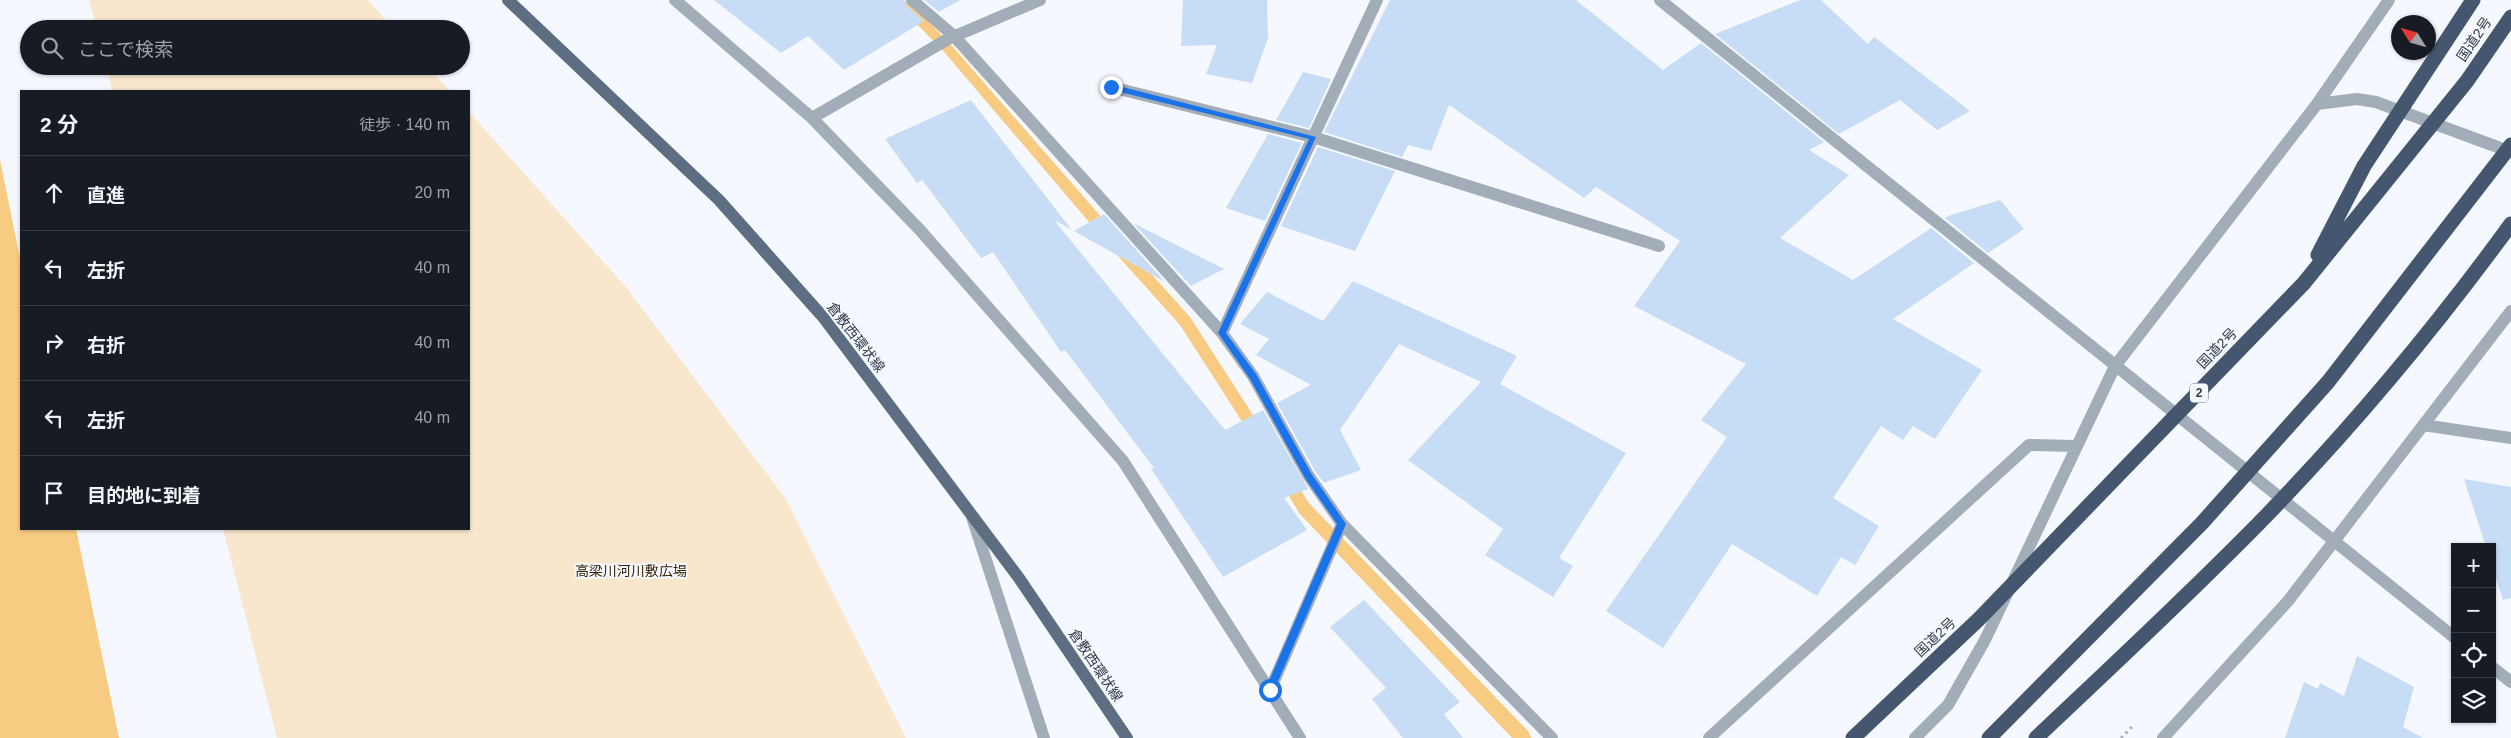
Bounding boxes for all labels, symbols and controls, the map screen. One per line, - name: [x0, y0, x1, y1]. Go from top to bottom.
- street label: 国道2号: [2453, 14, 2495, 64]
- north arrow: [2391, 15, 2436, 60]
- search box: [20, 20, 470, 75]
- icon: search: [38, 34, 66, 62]
- text: ここで検索: [78, 39, 173, 60]
- route end: [1100, 76, 1123, 99]
- text: 2 分: [40, 113, 79, 136]
- text: 徒歩 · 140 m: [359, 116, 450, 133]
- icon: ahead: [40, 179, 68, 207]
- text: 20 m: [414, 184, 450, 201]
- text: 直進: [87, 185, 125, 206]
- icon: left: [40, 254, 68, 282]
- text: 40 m: [414, 259, 450, 276]
- text: 左折: [87, 260, 125, 281]
- street label: 倉敷西環状線: [824, 299, 888, 375]
- street label: 国道2号: [2194, 325, 2240, 371]
- icon: right: [40, 329, 68, 357]
- text: 40 m: [414, 334, 450, 351]
- text: 右折: [87, 335, 125, 356]
- road number: 2: [2190, 383, 2208, 402]
- icon: left: [40, 404, 68, 432]
- text: 40 m: [414, 409, 450, 426]
- text: 左折: [87, 410, 125, 431]
- icon: arrive: [40, 479, 68, 507]
- text: 目的地に到着: [87, 485, 201, 506]
- map controls: [2451, 543, 2496, 723]
- button: +: [2451, 543, 2496, 588]
- park label: 高梁川河川敷広場: [575, 563, 687, 579]
- button: −: [2451, 588, 2496, 633]
- street label: 国道2号: [1911, 614, 1959, 660]
- street label: 倉敷西環状線: [1066, 626, 1126, 704]
- button: locate: [2451, 633, 2496, 678]
- button: layers: [2451, 678, 2496, 723]
- route start: [1259, 679, 1282, 702]

